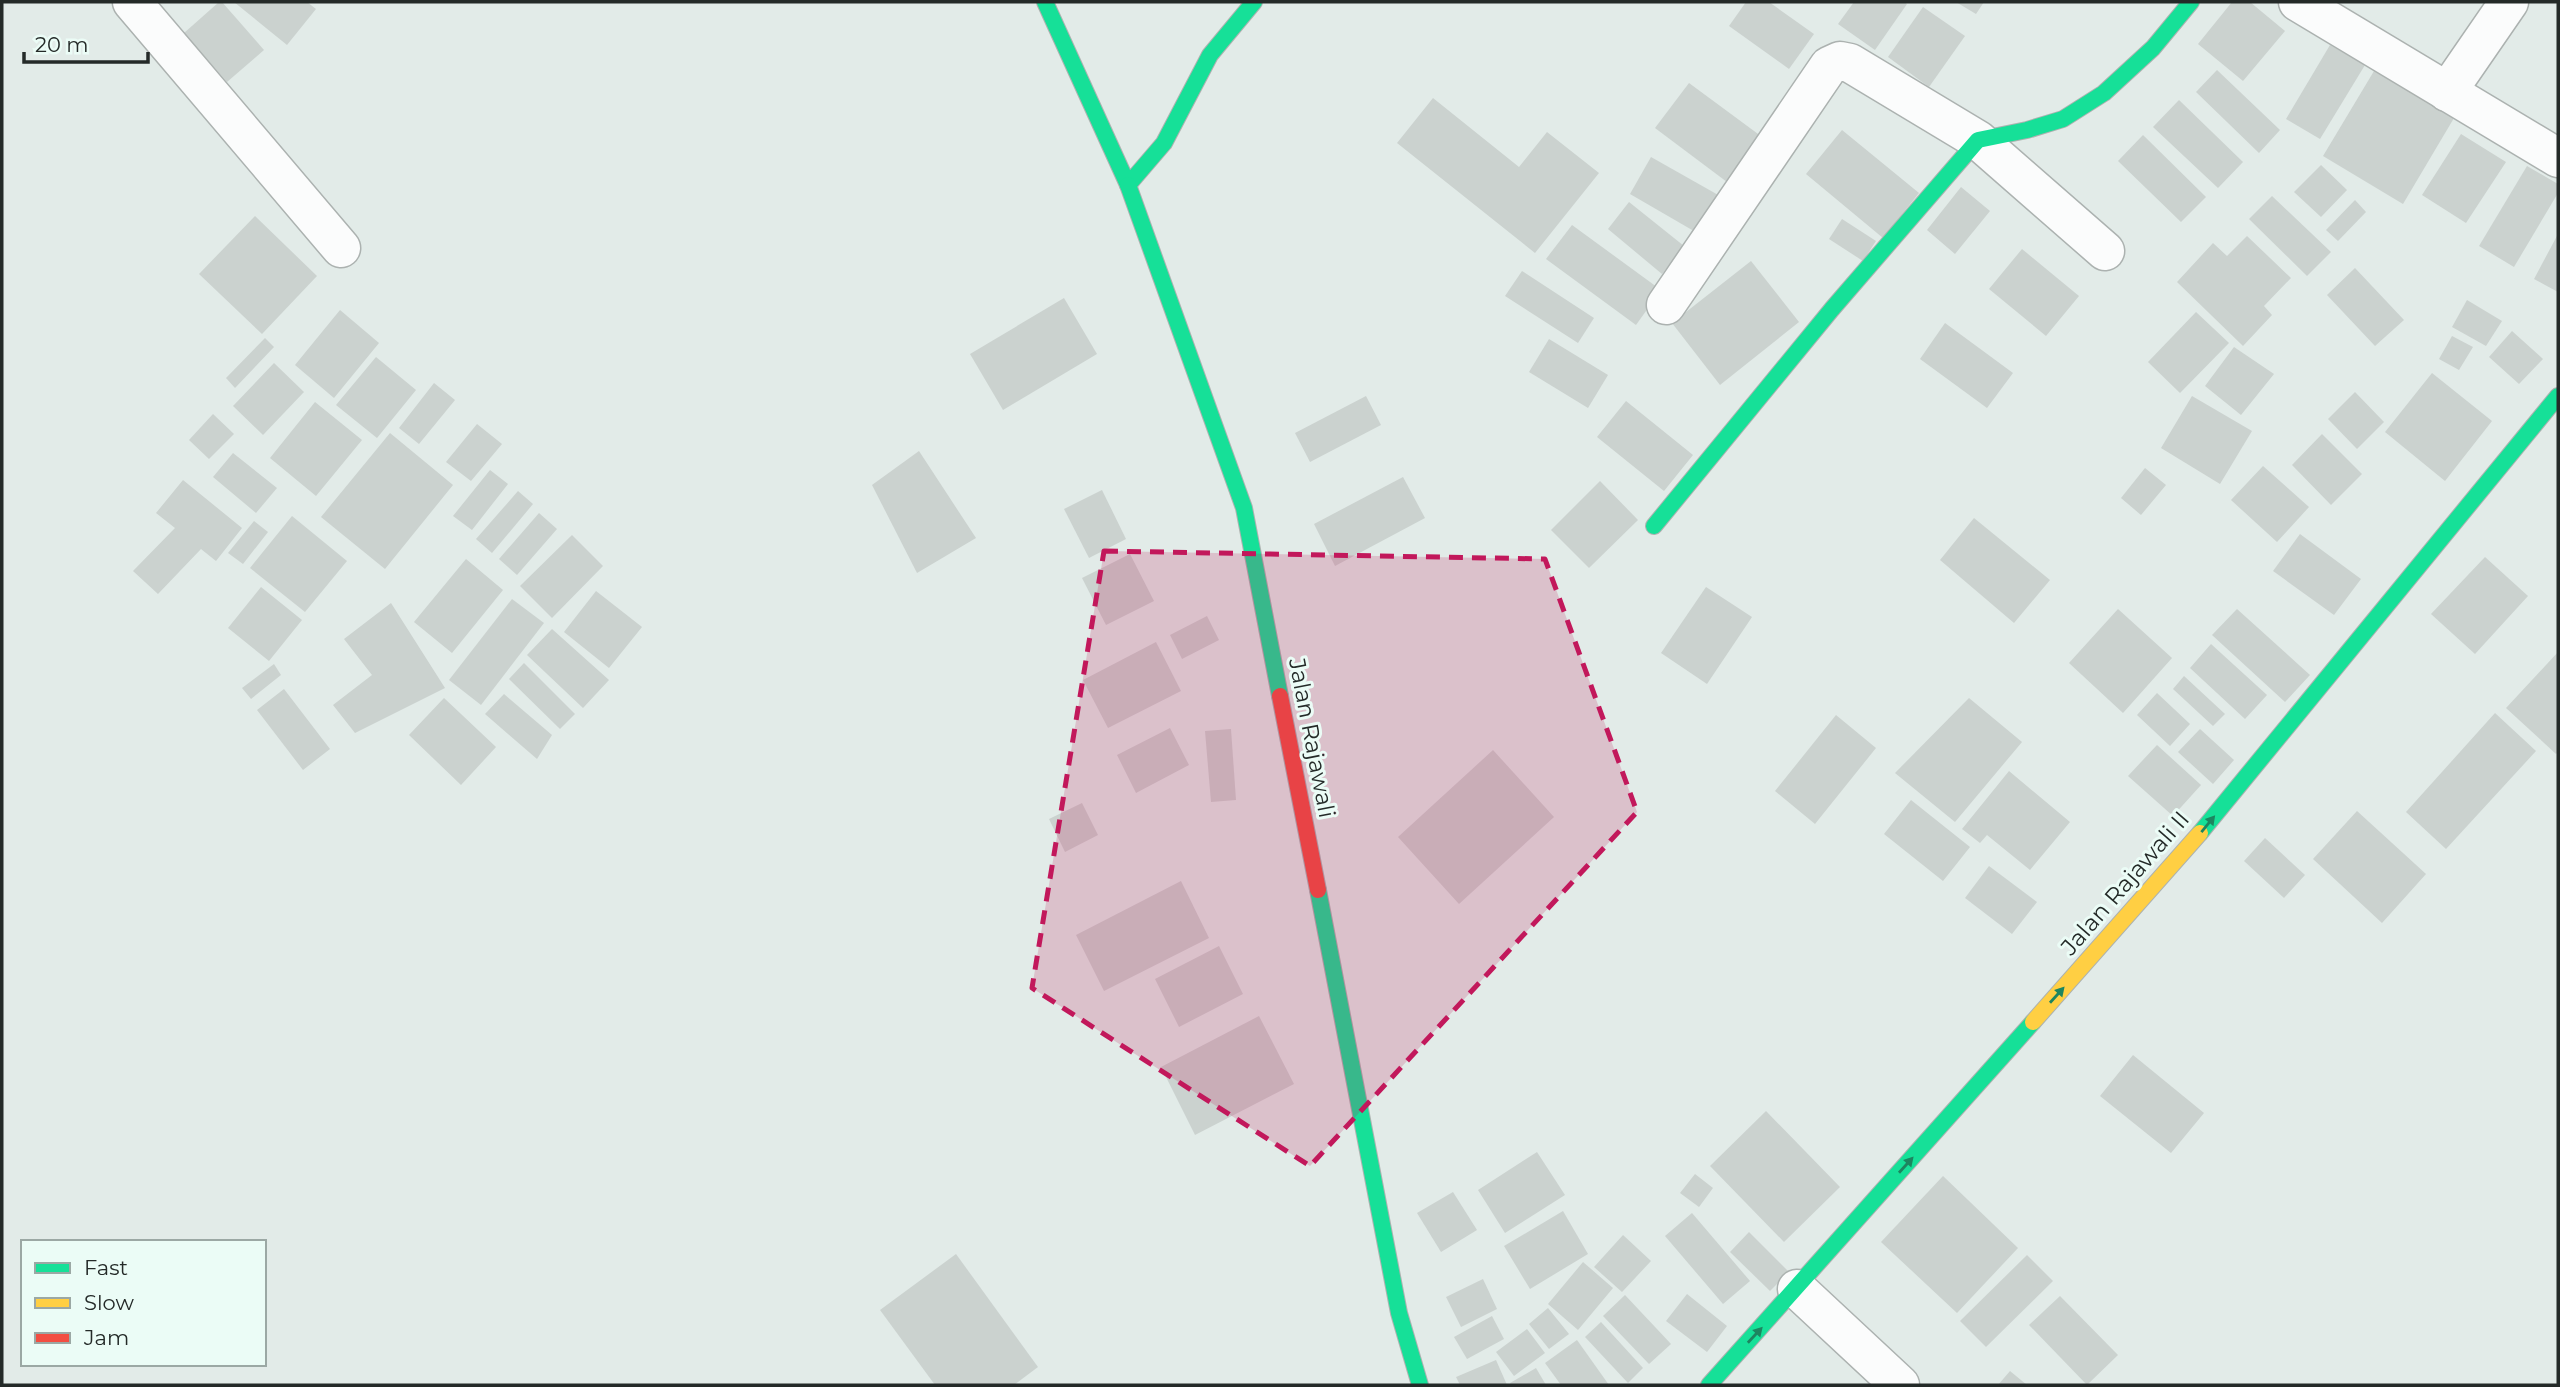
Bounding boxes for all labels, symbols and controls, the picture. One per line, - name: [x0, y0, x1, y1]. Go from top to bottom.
- scale bar: [24, 21, 149, 65]
- text: 20 m: [35, 32, 89, 57]
- street label: Jalan Rajawali: [1283, 655, 1341, 820]
- street label: Jalan Rajawali II: [2054, 805, 2195, 962]
- one-way arrow: [2200, 816, 2215, 834]
- one-way arrow: [2049, 986, 2065, 1004]
- one-way arrow: [1898, 1157, 1914, 1174]
- legend: [21, 1240, 266, 1366]
- text: Fast: [84, 1255, 128, 1280]
- text: Slow: [84, 1290, 134, 1315]
- text: Jam: [83, 1325, 129, 1350]
- one-way arrow: [1746, 1327, 1762, 1344]

